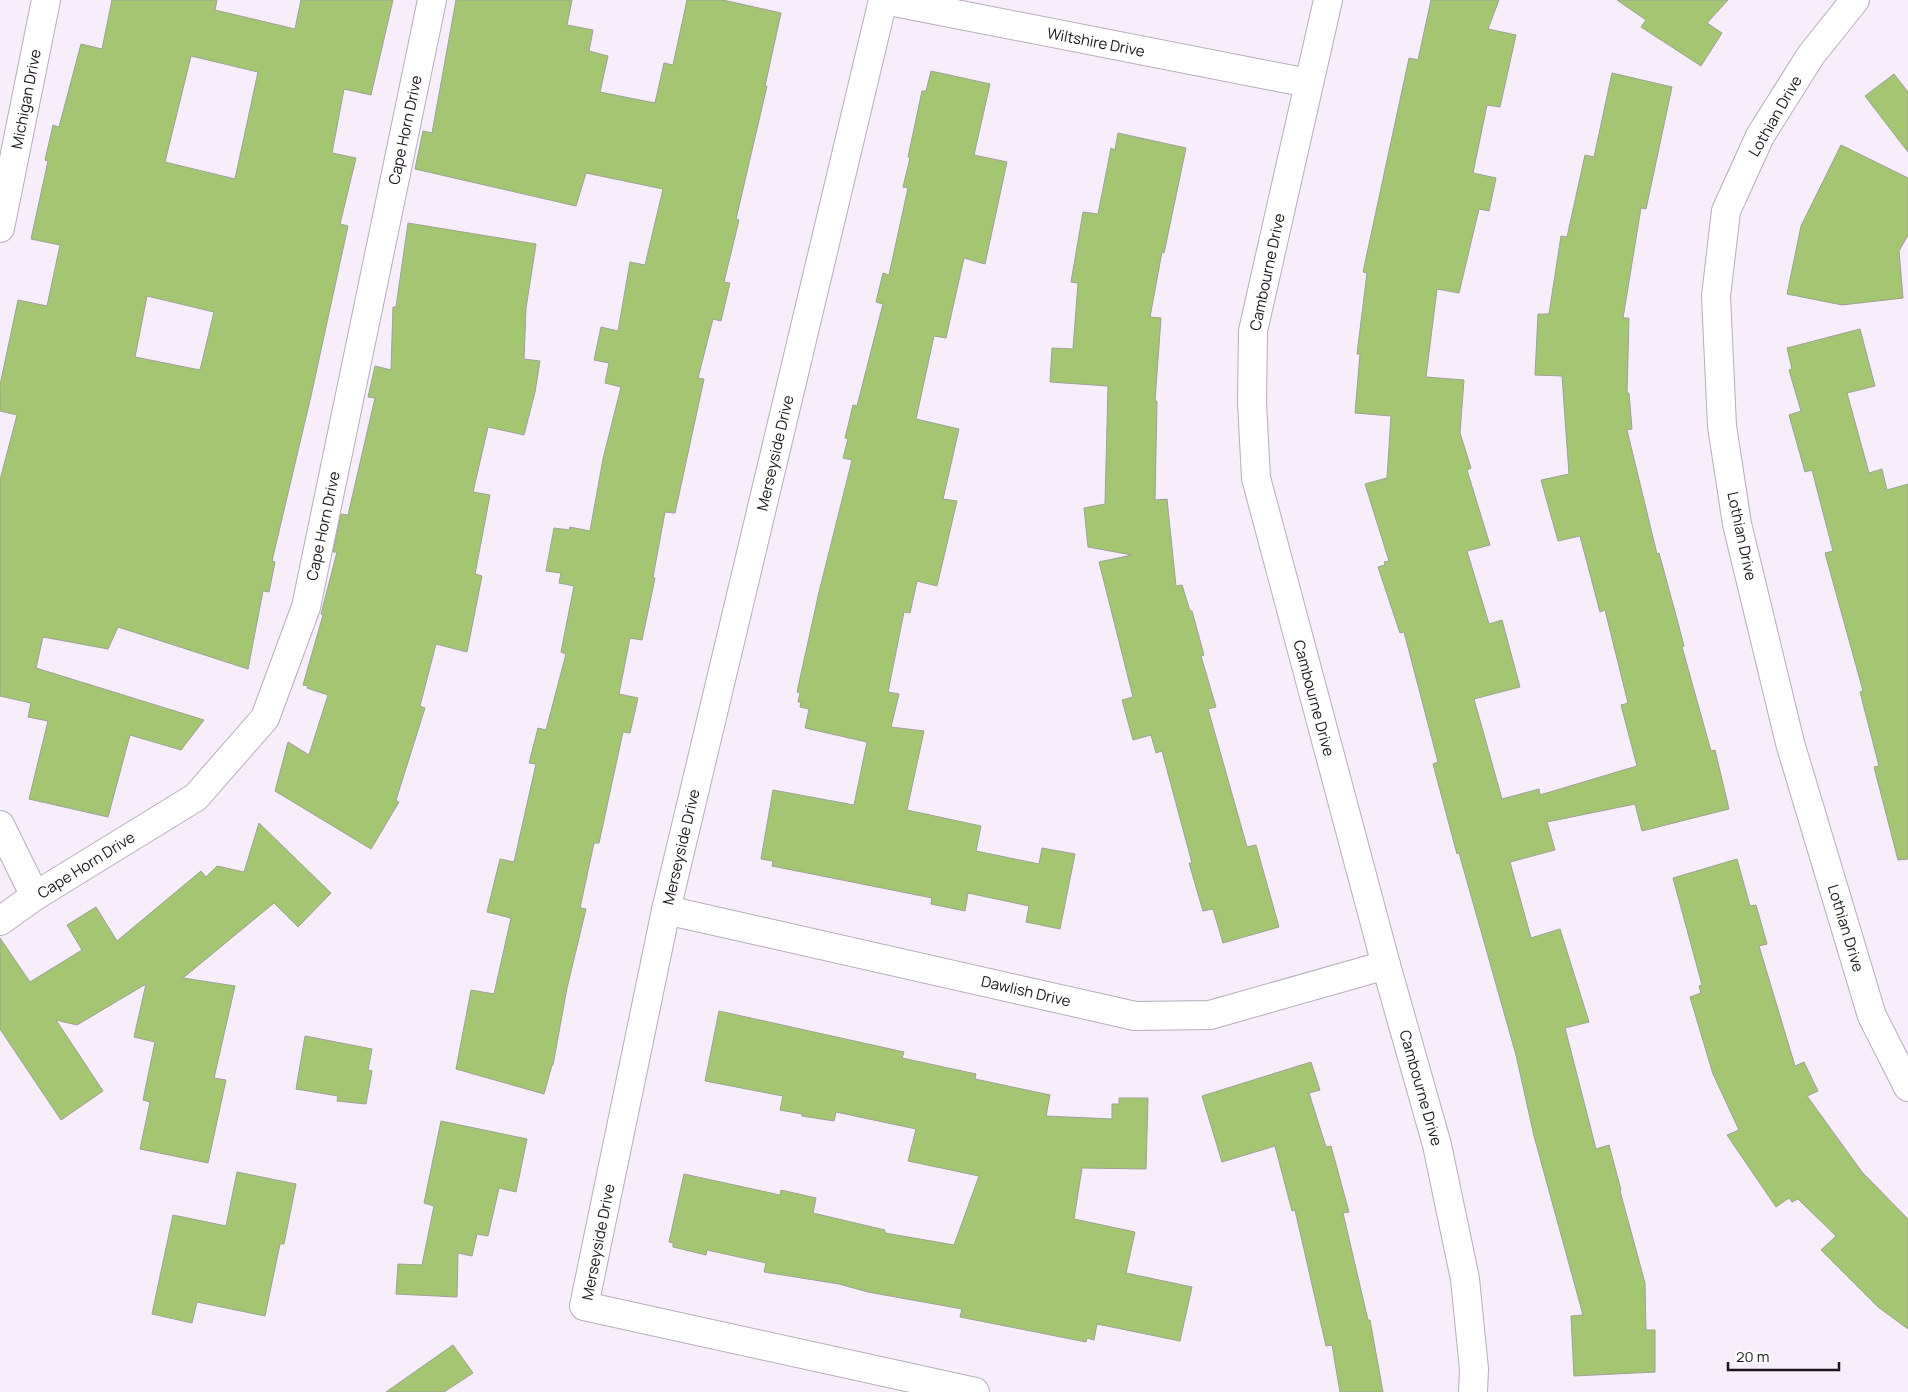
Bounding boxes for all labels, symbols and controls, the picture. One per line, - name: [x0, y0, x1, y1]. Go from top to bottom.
- street label: Wiltshire Drive: [1045, 22, 1147, 62]
- street label: Michigan Drive: [6, 47, 46, 151]
- street label: Lothian Drive: [1743, 71, 1807, 160]
- street label: Cape Horn Drive: [383, 73, 427, 187]
- street label: Cambourne Drive: [1244, 211, 1290, 333]
- street label: Merseyside Drive: [751, 393, 799, 513]
- street label: Cape Horn Drive: [301, 469, 345, 583]
- street label: Lothian Drive: [1722, 490, 1762, 583]
- street label: Cambourne Drive: [1288, 638, 1340, 759]
- street label: Merseyside Drive: [657, 787, 705, 907]
- street label: Cape Horn Drive: [33, 827, 139, 903]
- street label: Lothian Drive: [1823, 882, 1869, 974]
- street label: Dawlish Drive: [979, 970, 1073, 1012]
- street label: Cambourne Drive: [1394, 1028, 1448, 1149]
- street label: Merseyside Drive: [576, 1182, 620, 1302]
- scale bar: [1728, 1340, 1839, 1372]
- text: 20 m: [1736, 1346, 1769, 1367]

